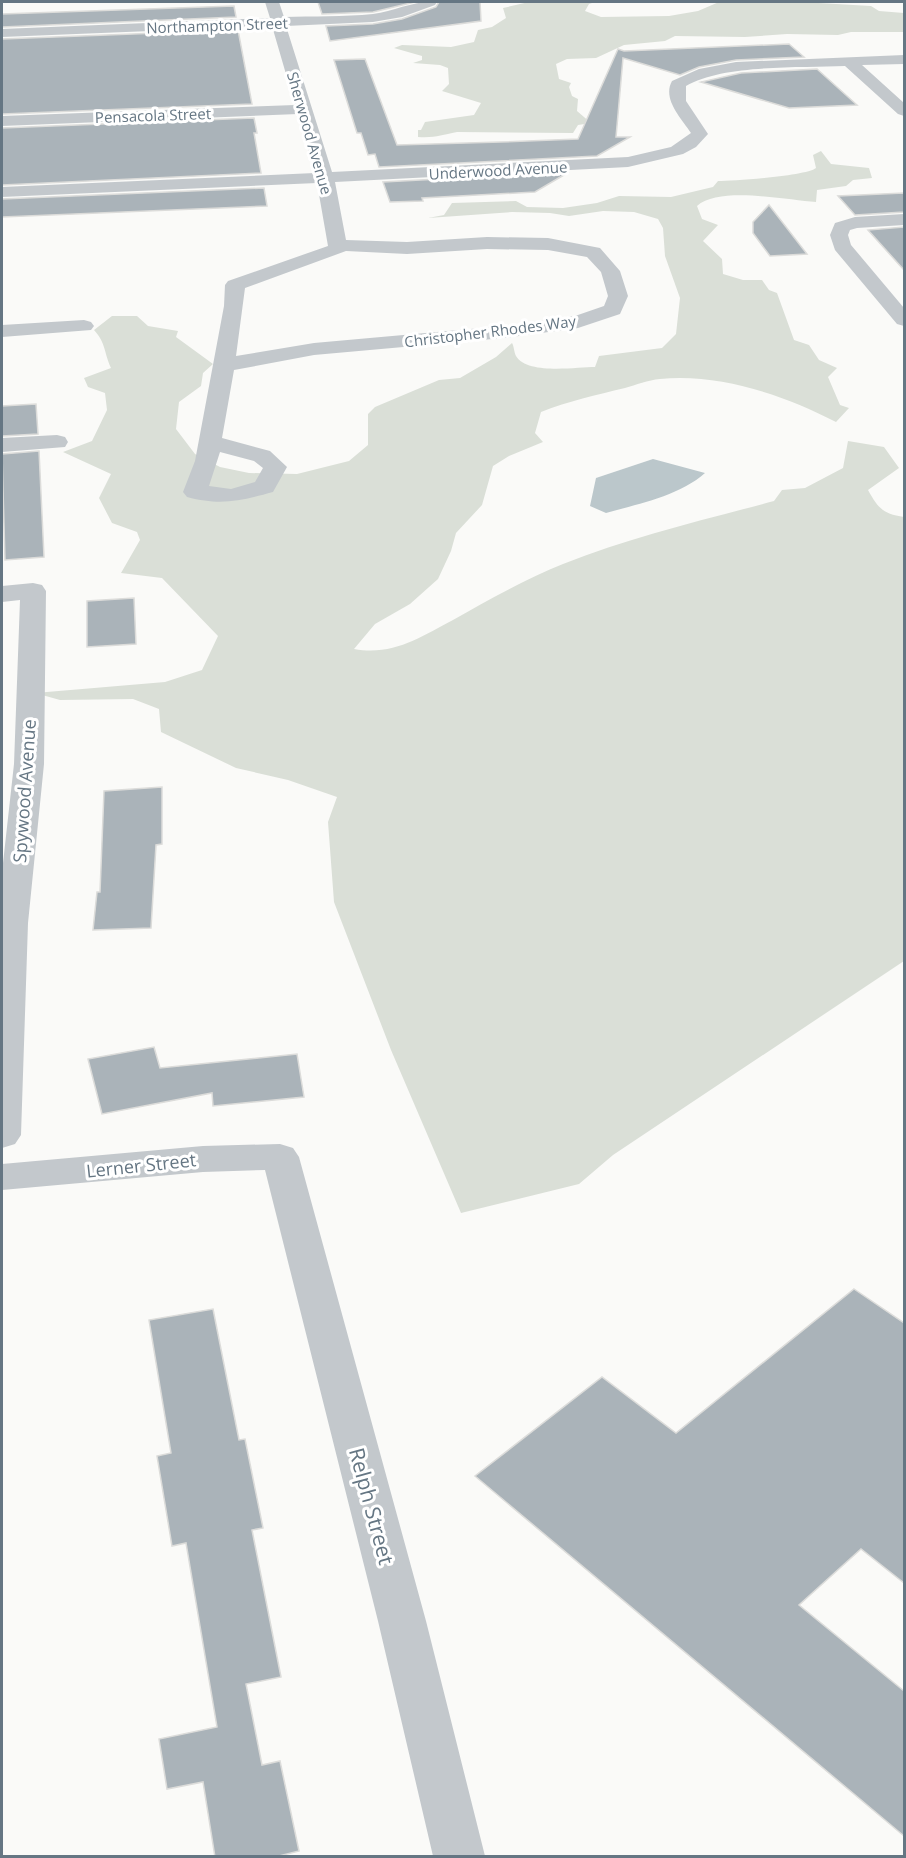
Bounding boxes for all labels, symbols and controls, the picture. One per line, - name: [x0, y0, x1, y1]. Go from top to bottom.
- street label: Northampton Street: [146, 13, 288, 37]
- street label: Sherwood Avenue: [283, 69, 337, 197]
- street label: Pensacola Street: [95, 103, 211, 127]
- street label: Underwood Avenue: [428, 156, 568, 184]
- street label: Christopher Rhodes Way: [403, 310, 577, 351]
- street label: Spywood Avenue: [7, 718, 41, 864]
- street label: Lerner Street: [85, 1147, 197, 1183]
- street label: Relph Street: [343, 1444, 401, 1568]

